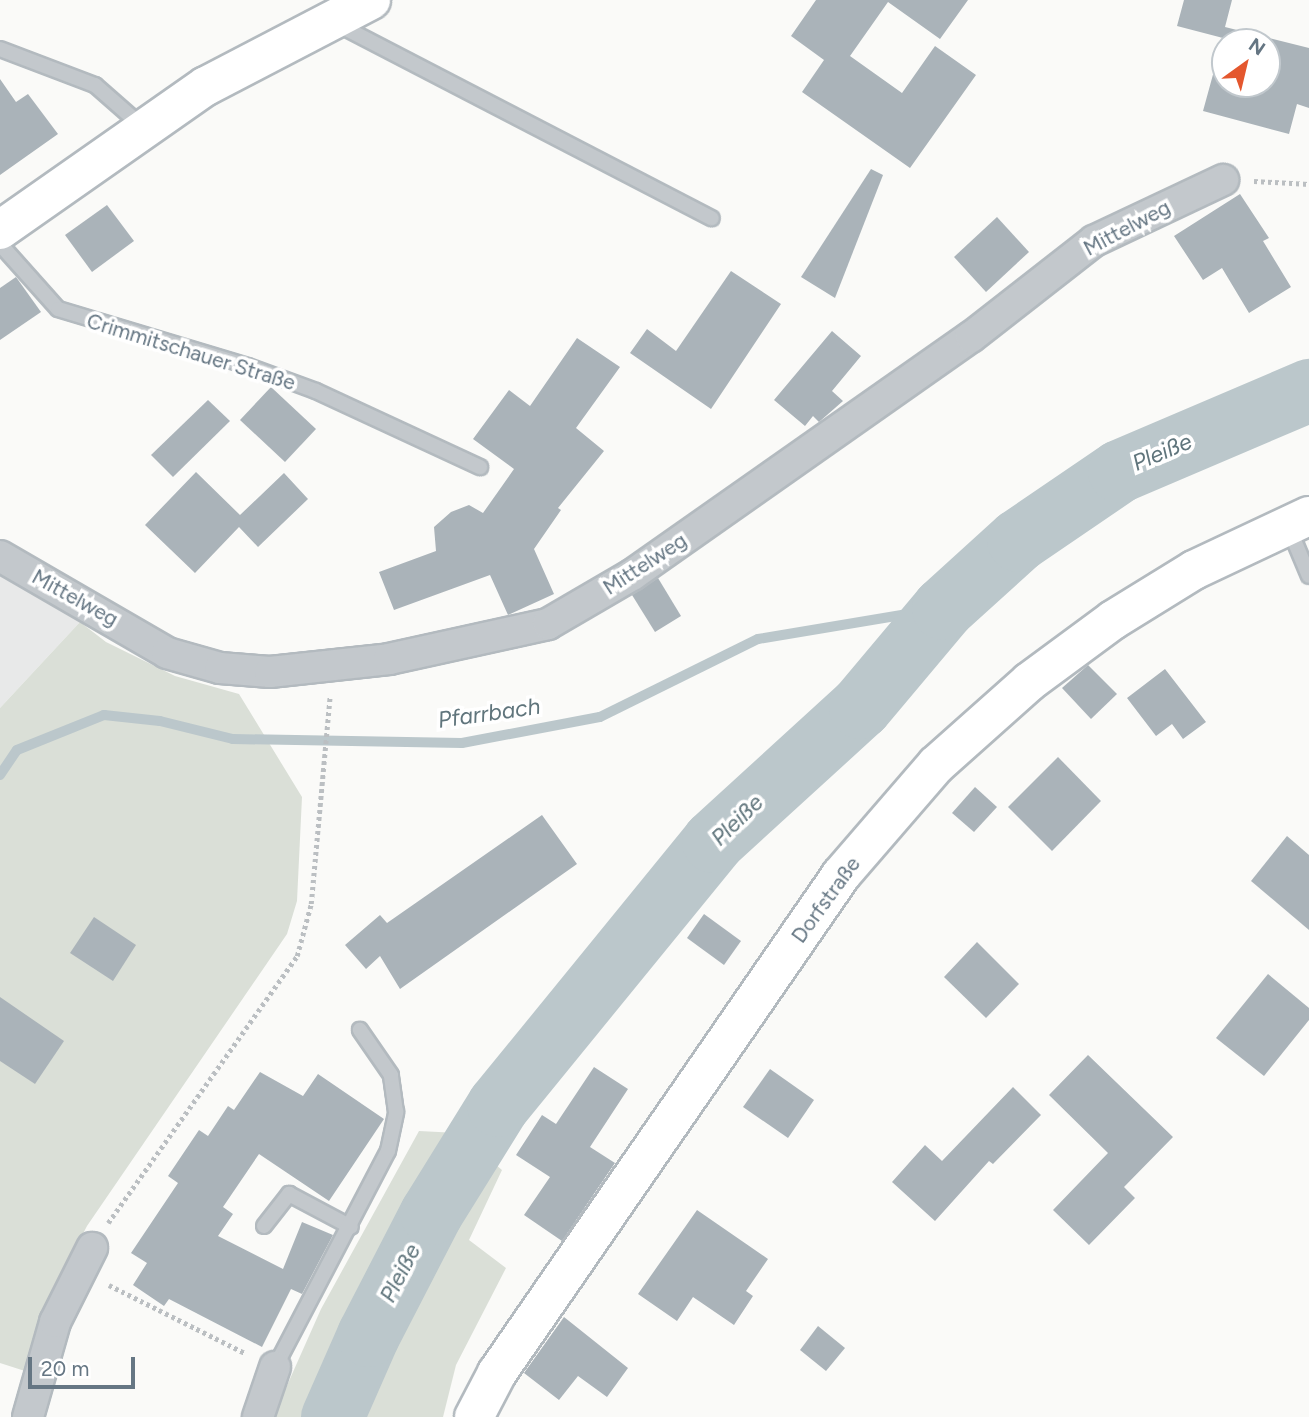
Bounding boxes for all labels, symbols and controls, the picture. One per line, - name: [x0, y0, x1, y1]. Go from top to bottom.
- north arrow: [1211, 28, 1281, 98]
- text: N: [1244, 33, 1269, 60]
- street label: Mittelweg: [1079, 195, 1175, 261]
- street label: Crimmitschauer Straße: [84, 308, 298, 396]
- water label: Pleiße: [1128, 427, 1196, 477]
- street label: Mittelweg: [598, 528, 692, 600]
- street label: Mittelweg: [28, 564, 122, 632]
- water label: Pfarrbach: [436, 692, 542, 734]
- water label: Pleiße: [705, 789, 769, 851]
- street label: Dorfstraße: [786, 852, 866, 948]
- water label: Pleiße: [374, 1239, 426, 1307]
- scale bar: [32, 1344, 138, 1388]
- text: 20 m: [41, 1356, 89, 1381]

